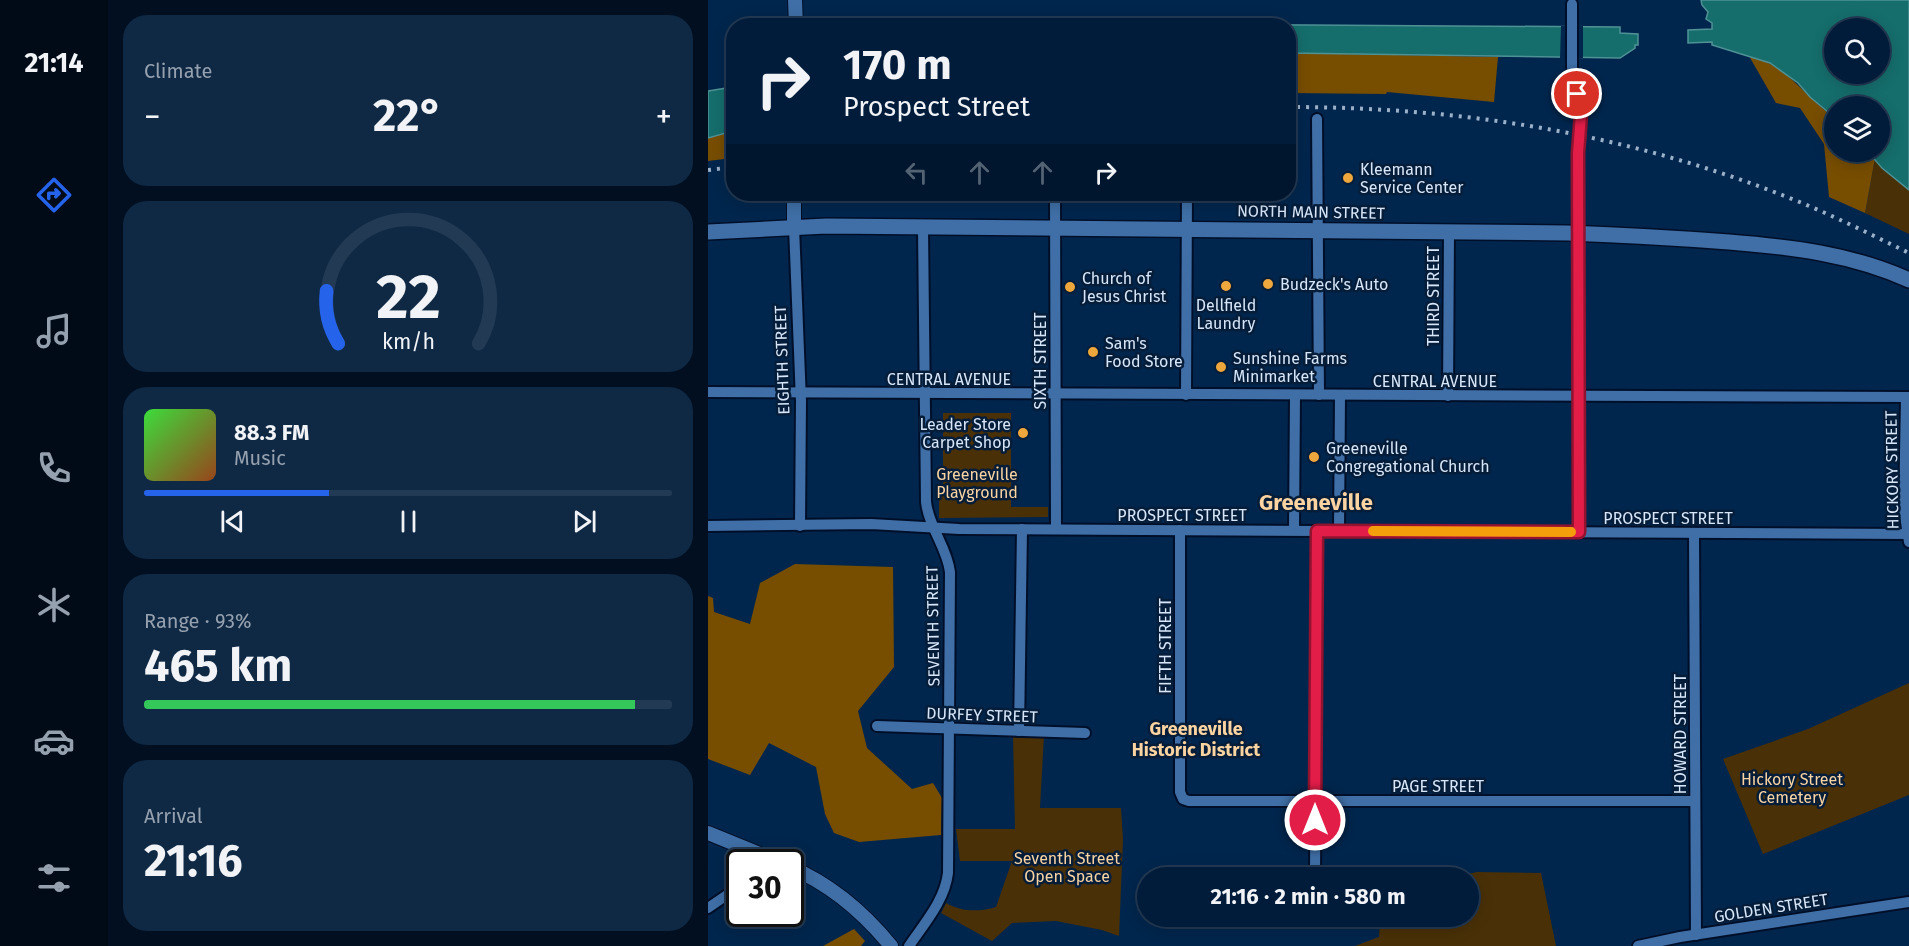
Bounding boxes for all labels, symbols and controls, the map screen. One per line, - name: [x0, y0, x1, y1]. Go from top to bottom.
- map controls: [1824, 18, 1890, 162]
- button: search: [1824, 18, 1890, 84]
- text: 170 m: [843, 40, 952, 90]
- icon: right: [744, 42, 822, 120]
- text: 21:14: [24, 47, 84, 79]
- text: Climate: [144, 59, 212, 83]
- pin: [1551, 68, 1602, 119]
- icon: arrive: [1560, 77, 1593, 110]
- text: 22°: [373, 89, 443, 143]
- text: Prospect Street: [843, 91, 1030, 123]
- button: layers: [1824, 96, 1890, 162]
- text: −: [144, 97, 161, 137]
- text: +: [656, 97, 672, 137]
- icon: left: [900, 156, 933, 189]
- icon: ahead: [963, 156, 996, 189]
- icon: ahead: [1026, 156, 1059, 189]
- icon: right: [1089, 156, 1122, 189]
- place label: Kleemann Service Center: [1360, 160, 1464, 197]
- marker: Kleemann Service Center: [1341, 171, 1355, 185]
- icon: directions: [33, 174, 75, 216]
- street label: NORTH MAIN STREET: [1237, 201, 1386, 223]
- street label: THIRD STREET: [1424, 245, 1443, 346]
- text: 22: [376, 260, 440, 335]
- place label: Church of Jesus Christ: [1082, 269, 1166, 306]
- place label: Budzeck's Auto: [1280, 275, 1388, 294]
- marker: Budzeck's Auto: [1261, 277, 1275, 291]
- marker: Dellfield Laundry: [1219, 279, 1233, 293]
- marker: Church of Jesus Christ: [1063, 280, 1077, 294]
- place label: Dellfield Laundry: [1196, 296, 1256, 333]
- street label: EIGHTH STREET: [771, 304, 793, 415]
- icon: music: [33, 310, 75, 352]
- street label: SIXTH STREET: [1031, 312, 1050, 410]
- text: km/h: [381, 329, 435, 355]
- place label: Sam's Food Store: [1105, 334, 1183, 371]
- marker: Sam's Food Store: [1086, 345, 1100, 359]
- place label: Sunshine Farms Minimarket: [1233, 349, 1347, 386]
- marker: Sunshine Farms Minimarket: [1214, 360, 1228, 374]
- street label: CENTRAL AVENUE: [887, 370, 1011, 389]
- street label: CENTRAL AVENUE: [1373, 372, 1497, 391]
- street label: HICKORY STREET: [1881, 410, 1903, 530]
- place label: Leader Store Carpet Shop: [919, 415, 1011, 452]
- text: 88.3 FM: [234, 419, 309, 446]
- marker: Leader Store Carpet Shop: [1016, 426, 1030, 440]
- place label: Greeneville Congregational Church: [1326, 439, 1490, 476]
- text: Music: [234, 446, 286, 470]
- icon: phone: [33, 447, 75, 489]
- marker: Greeneville Congregational Church: [1307, 450, 1321, 464]
- park label: Greeneville Playground: [936, 465, 1018, 502]
- district label: Greeneville: [1259, 489, 1373, 516]
- icon: previous: [216, 505, 249, 538]
- icon: pause: [392, 505, 425, 538]
- icon: next: [568, 505, 601, 538]
- street label: PROSPECT STREET: [1117, 506, 1247, 525]
- street label: PROSPECT STREET: [1603, 509, 1733, 528]
- street label: SEVENTH STREET: [922, 565, 944, 687]
- icon: climate: [33, 584, 75, 626]
- street label: FIFTH STREET: [1156, 598, 1175, 694]
- text: Range · 93%: [144, 609, 251, 633]
- text: 465 km: [144, 639, 292, 693]
- street label: HOWARD STREET: [1671, 673, 1690, 794]
- street label: DURFEY STREET: [926, 704, 1039, 726]
- district label: Greeneville Historic District: [1132, 718, 1261, 761]
- icon: car: [33, 720, 75, 762]
- park label: Hickory Street Cemetery: [1741, 770, 1843, 807]
- street label: PAGE STREET: [1392, 777, 1485, 796]
- position arrow: [1283, 788, 1347, 852]
- text: Arrival: [144, 804, 203, 828]
- text: 21:16: [144, 834, 243, 888]
- speed limit sign: 30: [726, 849, 804, 927]
- park label: Seventh Street Open Space: [1014, 849, 1120, 886]
- icon: filters: [33, 857, 75, 899]
- text: 21:16 · 2 min · 580 m: [1211, 883, 1406, 910]
- street label: GOLDEN STREET: [1713, 890, 1830, 926]

